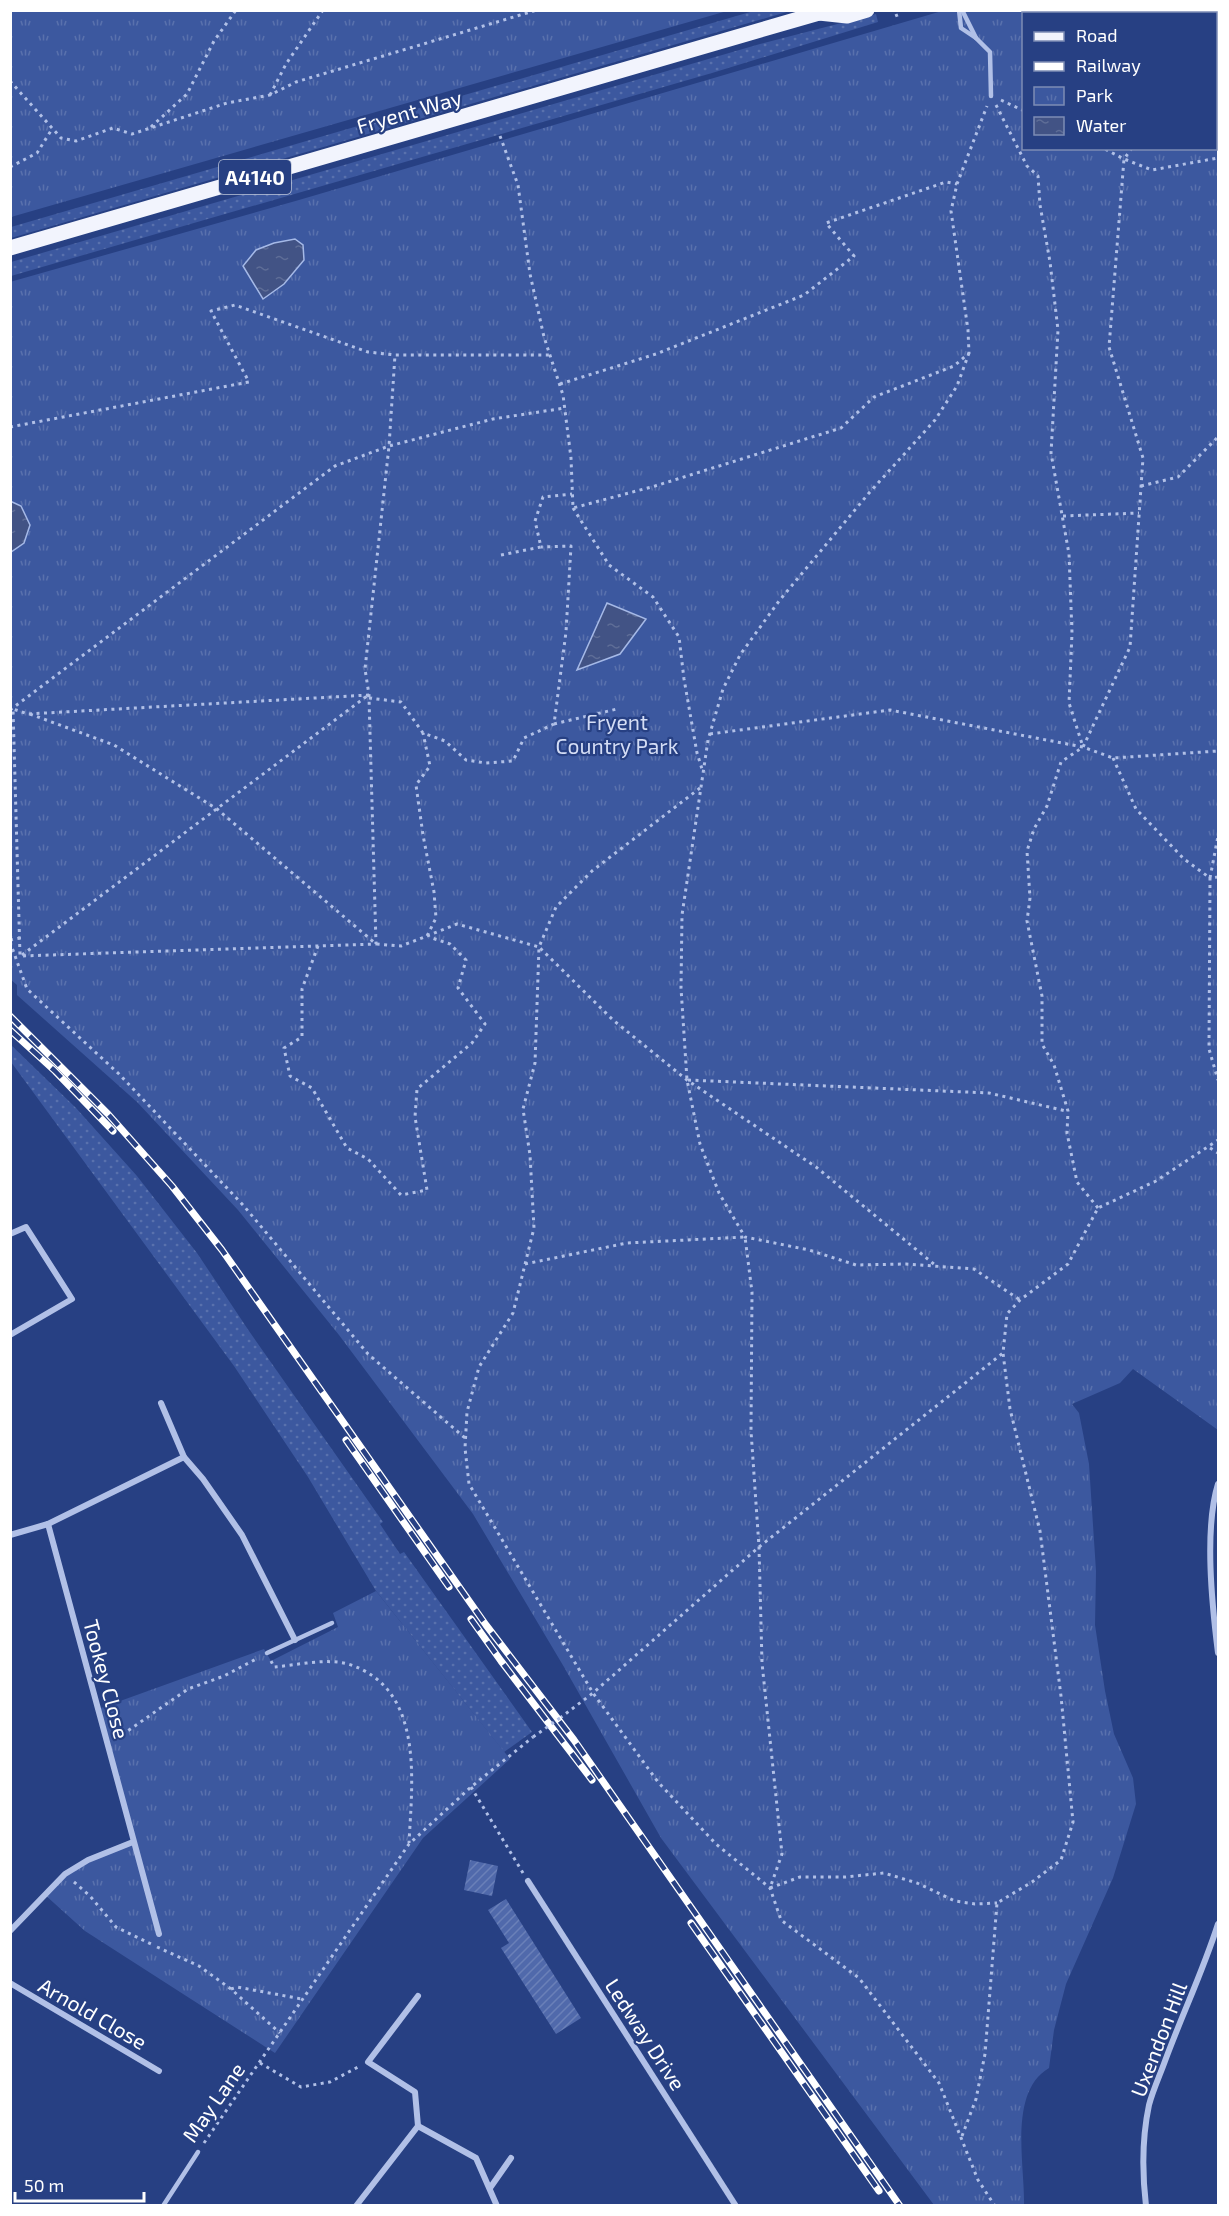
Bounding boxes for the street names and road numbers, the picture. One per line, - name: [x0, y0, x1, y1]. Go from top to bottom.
- street label: Fryent Way: [353, 84, 465, 138]
- road number: A4140: [219, 160, 291, 194]
- street label: Tookey Close: [79, 1617, 135, 1741]
- street label: Arnold Close: [35, 1972, 151, 2054]
- street label: Ledway Drive: [601, 1974, 691, 2094]
- street label: Uxendon Hill: [1125, 1977, 1192, 2100]
- street label: May Lane: [177, 2058, 249, 2146]

